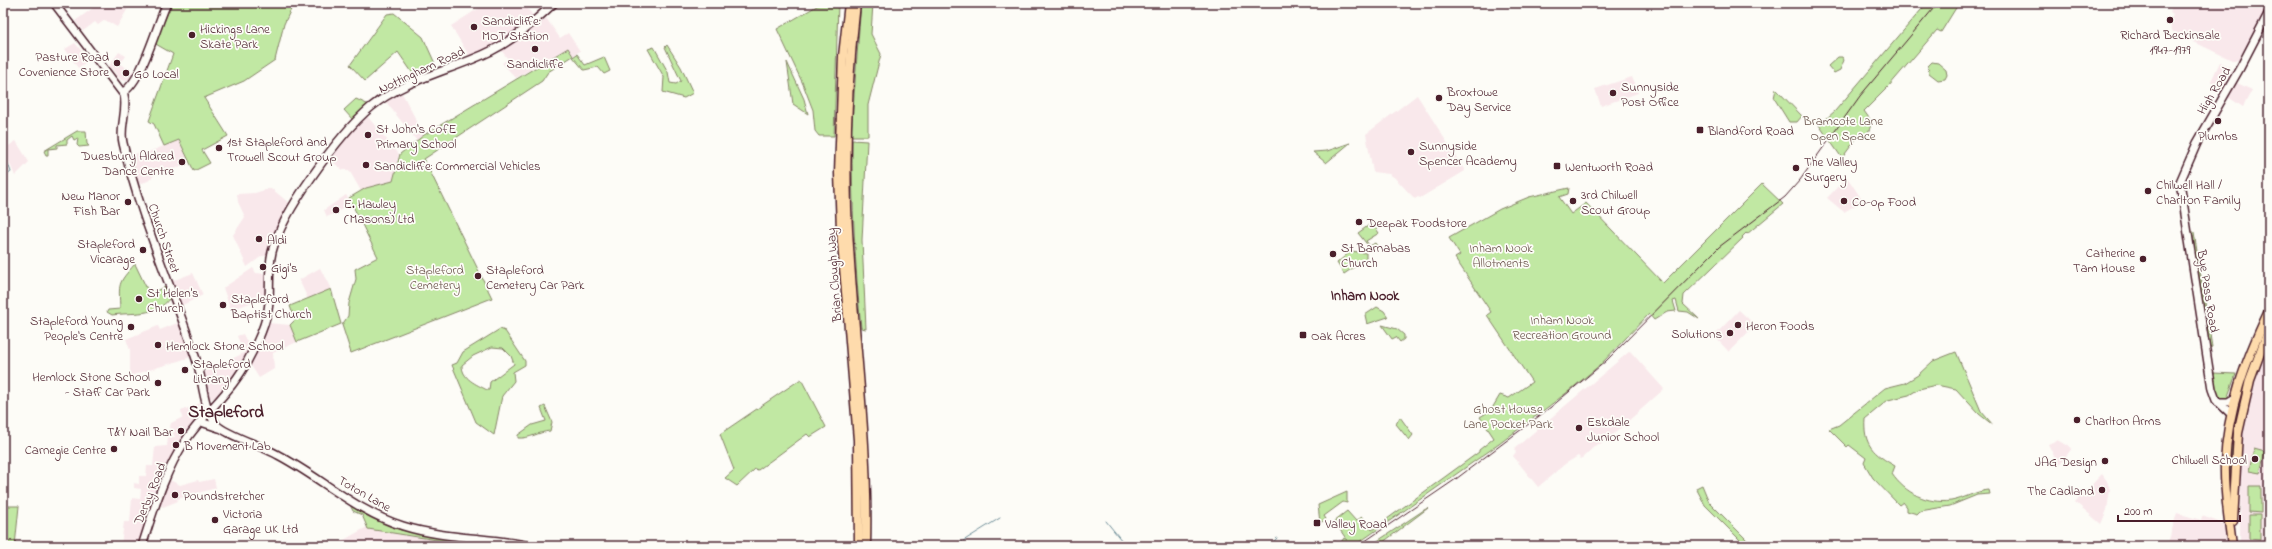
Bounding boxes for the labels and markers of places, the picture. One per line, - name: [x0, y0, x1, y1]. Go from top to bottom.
- place label: Sandicliffe: MOT Station: [482, 12, 549, 46]
- marker: Richard Beckinsale 1947-1979: [2165, 15, 2175, 25]
- place label: Hickings Lane Skate Park: [200, 20, 270, 54]
- marker: Sandicliffe: MOT Station: [469, 22, 479, 32]
- place label: Richard Beckinsale 1947-1979: [2120, 26, 2220, 60]
- marker: Hickings Lane Skate Park: [187, 30, 197, 40]
- marker: Sandicliffe: [530, 44, 540, 54]
- place label: Pasture Road Covenience Store: [19, 48, 110, 82]
- place label: Sandicliffe: [507, 55, 564, 74]
- marker: Pasture Road Covenience Store: [112, 58, 122, 68]
- place label: Go Local: [134, 65, 179, 84]
- marker: Go Local: [121, 68, 131, 78]
- place label: Sunnyside Post Office: [1621, 78, 1679, 112]
- place label: Broxtowe Day Service: [1446, 83, 1511, 118]
- marker: Sunnyside Post Office: [1608, 88, 1618, 98]
- marker: Broxtowe Day Service: [1434, 93, 1444, 103]
- marker: Plumbs: [2213, 116, 2223, 126]
- place label: St John's CofE Primary School: [376, 120, 456, 155]
- place label: Blandford Road: [1707, 122, 1794, 141]
- marker: Blandford Road: [1695, 125, 1705, 135]
- place label: Plumbs: [2198, 127, 2238, 146]
- marker: St John's CofE Primary School: [363, 130, 373, 140]
- place label: 1st Stapleford and Trowell Scout Group: [227, 133, 337, 167]
- place label: Sunnyside Spencer Academy: [1419, 137, 1517, 172]
- marker: 1st Stapleford and Trowell Scout Group: [214, 143, 224, 153]
- place label: Duesbury Aldred Dance Centre: [80, 147, 175, 181]
- marker: Sunnyside Spencer Academy: [1406, 147, 1416, 157]
- place label: The Valley Surgery: [1804, 153, 1857, 188]
- marker: Duesbury Aldred Dance Centre: [177, 157, 187, 167]
- place label: Sandicliffe: Commercial Vehicles: [374, 157, 541, 176]
- place label: Wentworth Road: [1565, 158, 1654, 177]
- marker: Sandicliffe: Commercial Vehicles: [361, 160, 371, 170]
- marker: Wentworth Road: [1552, 161, 1562, 171]
- marker: The Valley Surgery: [1791, 163, 1801, 173]
- place label: Chilwell Hall / Charlton Family: [2156, 176, 2241, 211]
- place label: 3rd Chilwell Scout Group: [1581, 186, 1650, 220]
- marker: Chilwell Hall / Charlton Family: [2143, 186, 2153, 196]
- place label: New Manor Fish Bar: [62, 187, 121, 221]
- place label: Co-op Food: [1852, 193, 1917, 212]
- place label: E. Hawley (Masons) Ltd: [344, 195, 415, 229]
- marker: 3rd Chilwell Scout Group: [1568, 196, 1578, 206]
- marker: Co-op Food: [1839, 196, 1849, 206]
- marker: New Manor Fish Bar: [123, 197, 133, 207]
- marker: E. Hawley (Masons) Ltd: [331, 205, 341, 215]
- place label: Deepak Foodstore: [1366, 214, 1467, 233]
- marker: Deepak Foodstore: [1354, 217, 1364, 227]
- place label: Aldi: [267, 231, 287, 250]
- marker: Aldi: [254, 234, 264, 244]
- place label: Stapleford Vicarage: [77, 235, 136, 270]
- place label: St Barnabas Church: [1341, 239, 1411, 273]
- place label: Catherine Tam House: [2073, 244, 2135, 278]
- marker: Stapleford Vicarage: [138, 245, 148, 255]
- marker: St Barnabas Church: [1328, 249, 1338, 259]
- marker: Catherine Tam House: [2138, 254, 2148, 264]
- place label: Gigi's: [271, 259, 298, 279]
- place label: Stapleford Cemetery Car Park: [486, 261, 585, 296]
- marker: Gigi's: [258, 262, 268, 272]
- marker: Stapleford Cemetery Car Park: [473, 271, 483, 281]
- place label: St Helen's Church: [147, 284, 199, 318]
- place label: Stapleford Baptist Church: [230, 290, 311, 324]
- marker: St Helen's Church: [134, 294, 144, 304]
- marker: Stapleford Baptist Church: [218, 300, 228, 310]
- place label: Stapleford Young People's Centre: [30, 312, 123, 346]
- place label: Heron Foods: [1746, 317, 1815, 336]
- marker: Heron Foods: [1733, 320, 1743, 330]
- marker: Stapleford Young People's Centre: [126, 322, 136, 332]
- place label: Solutions: [1671, 325, 1722, 344]
- place label: Oak Acres: [1311, 327, 1366, 346]
- marker: Solutions: [1725, 328, 1735, 338]
- marker: Oak Acres: [1298, 330, 1308, 340]
- place label: Hemlock Stone School: [166, 337, 284, 356]
- marker: Hemlock Stone School: [153, 340, 163, 350]
- place label: Stapleford Library: [193, 355, 251, 390]
- marker: Stapleford Library: [180, 365, 190, 375]
- place label: Hemlock Stone School - Staff Car Park: [32, 368, 150, 402]
- marker: Hemlock Stone School - Staff Car Park: [153, 378, 163, 388]
- place label: Charlton Arms: [2085, 412, 2161, 431]
- place label: Eskdale Junior School: [1587, 413, 1659, 447]
- marker: Charlton Arms: [2072, 415, 2082, 425]
- place label: T&Y Nail Bar: [107, 423, 174, 442]
- marker: Eskdale Junior School: [1574, 423, 1584, 433]
- marker: T&Y Nail Bar: [176, 426, 186, 436]
- place label: B Movement Lab: [183, 437, 271, 456]
- marker: B Movement Lab: [171, 440, 181, 450]
- place label: Carnegie Centre: [25, 441, 106, 461]
- marker: Carnegie Centre: [109, 444, 119, 454]
- place label: Chilwell School: [2172, 451, 2247, 470]
- place label: JAG Design: [2035, 453, 2097, 473]
- marker: Chilwell School: [2250, 454, 2260, 464]
- marker: JAG Design: [2100, 456, 2110, 466]
- place label: The Cadland: [2027, 482, 2095, 501]
- marker: The Cadland: [2097, 485, 2107, 495]
- place label: Poundstretcher: [183, 487, 266, 506]
- marker: Poundstretcher: [170, 490, 180, 500]
- place label: Victoria Garage UK Ltd: [222, 505, 299, 540]
- marker: Victoria Garage UK Ltd: [210, 515, 220, 525]
- place label: Valley Road: [1324, 515, 1388, 535]
- marker: Valley Road: [1312, 518, 1322, 528]

